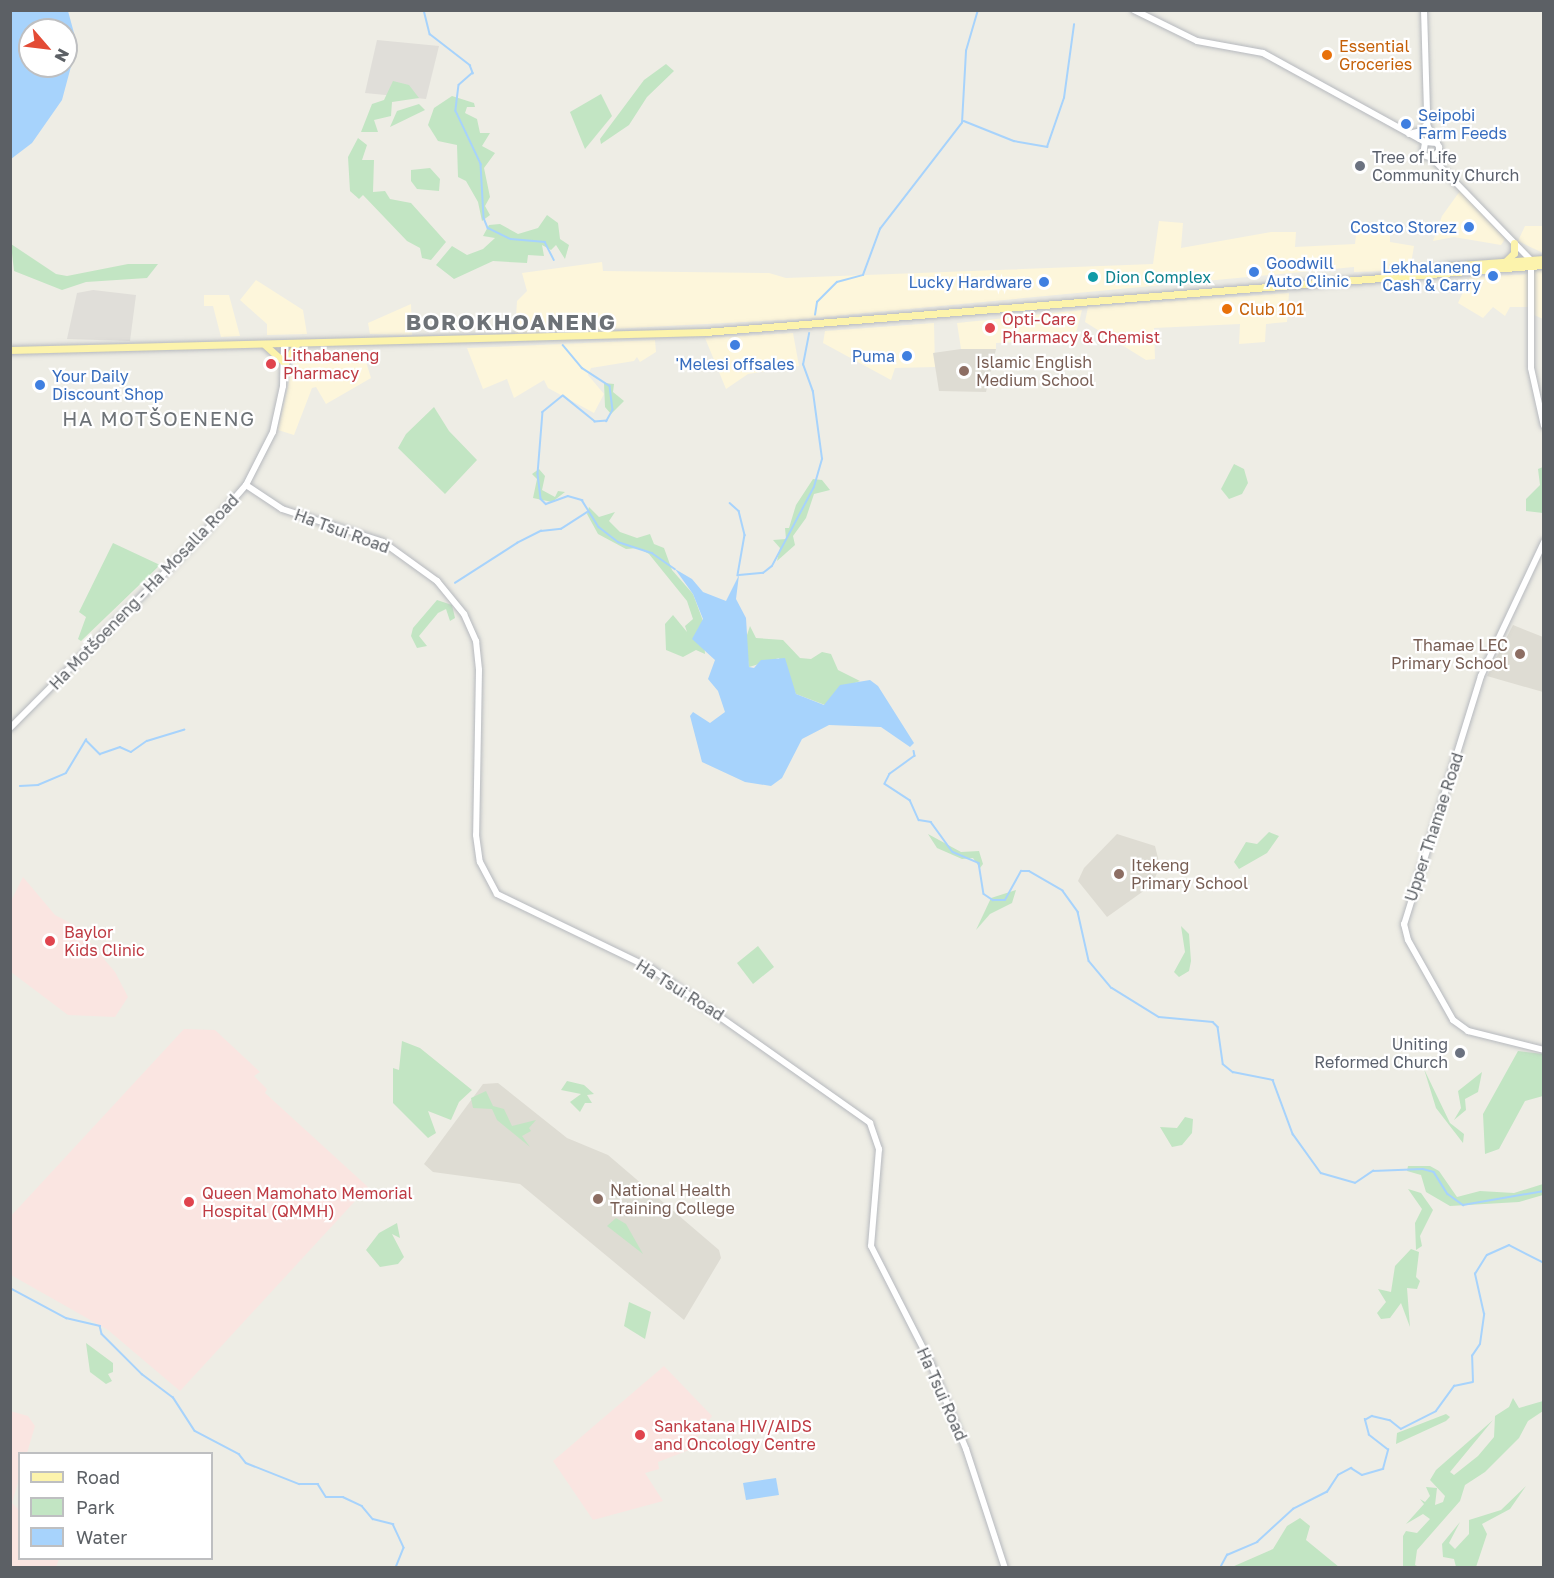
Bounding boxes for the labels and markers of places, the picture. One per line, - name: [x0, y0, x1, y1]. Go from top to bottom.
- place label: Essential Groceries: [1339, 36, 1412, 74]
- marker: Essential Groceries: [1320, 48, 1334, 62]
- place label: Seipobi Farm Feeds: [1418, 105, 1507, 143]
- marker: Seipobi Farm Feeds: [1399, 117, 1413, 131]
- place label: Tree of Life Community Church: [1372, 147, 1519, 185]
- marker: Tree of Life Community Church: [1353, 159, 1367, 173]
- place label: Costco Storez: [1350, 217, 1457, 237]
- marker: Costco Storez: [1462, 220, 1476, 234]
- place label: Goodwill Auto Clinic: [1266, 253, 1349, 291]
- place label: Lekhalaneng Cash & Carry: [1382, 257, 1481, 295]
- marker: Goodwill Auto Clinic: [1247, 265, 1261, 279]
- place label: Dion Complex: [1105, 267, 1211, 287]
- marker: Lekhalaneng Cash & Carry: [1486, 269, 1500, 283]
- marker: Dion Complex: [1086, 270, 1100, 284]
- place label: Lucky Hardware: [908, 272, 1032, 292]
- marker: Lucky Hardware: [1037, 275, 1051, 289]
- place label: Club 101: [1239, 299, 1304, 319]
- marker: Club 101: [1220, 302, 1234, 316]
- place label: Opti-Care Pharmacy & Chemist: [1002, 309, 1160, 347]
- marker: Opti-Care Pharmacy & Chemist: [983, 321, 997, 335]
- marker: 'Melesi offsales: [728, 338, 742, 352]
- place label: Lithabaneng Pharmacy: [283, 345, 379, 383]
- place label: Puma: [852, 346, 895, 366]
- marker: Puma: [900, 349, 914, 363]
- place label: Islamic English Medium School: [976, 352, 1094, 390]
- place label: 'Melesi offsales: [675, 354, 795, 374]
- marker: Lithabaneng Pharmacy: [264, 357, 278, 371]
- marker: Islamic English Medium School: [957, 364, 971, 378]
- place label: Your Daily Discount Shop: [52, 366, 164, 404]
- marker: Your Daily Discount Shop: [33, 378, 47, 392]
- place label: Thamae LEC Primary School: [1391, 635, 1508, 673]
- marker: Thamae LEC Primary School: [1513, 647, 1527, 661]
- place label: Itekeng Primary School: [1131, 855, 1248, 893]
- marker: Itekeng Primary School: [1112, 867, 1126, 881]
- place label: Baylor Kids Clinic: [64, 922, 145, 960]
- marker: Baylor Kids Clinic: [41, 932, 59, 950]
- place label: Uniting Reformed Church: [1314, 1034, 1448, 1072]
- marker: Uniting Reformed Church: [1453, 1046, 1467, 1060]
- place label: National Health Training College: [610, 1180, 735, 1218]
- place label: Queen Mamohato Memorial Hospital (QMMH): [202, 1183, 413, 1221]
- marker: National Health Training College: [591, 1192, 605, 1206]
- marker: Queen Mamohato Memorial Hospital (QMMH): [180, 1193, 198, 1211]
- place label: Sankatana HIV/AIDS and Oncology Centre: [654, 1416, 816, 1454]
- marker: Sankatana HIV/AIDS and Oncology Centre: [631, 1426, 649, 1444]

